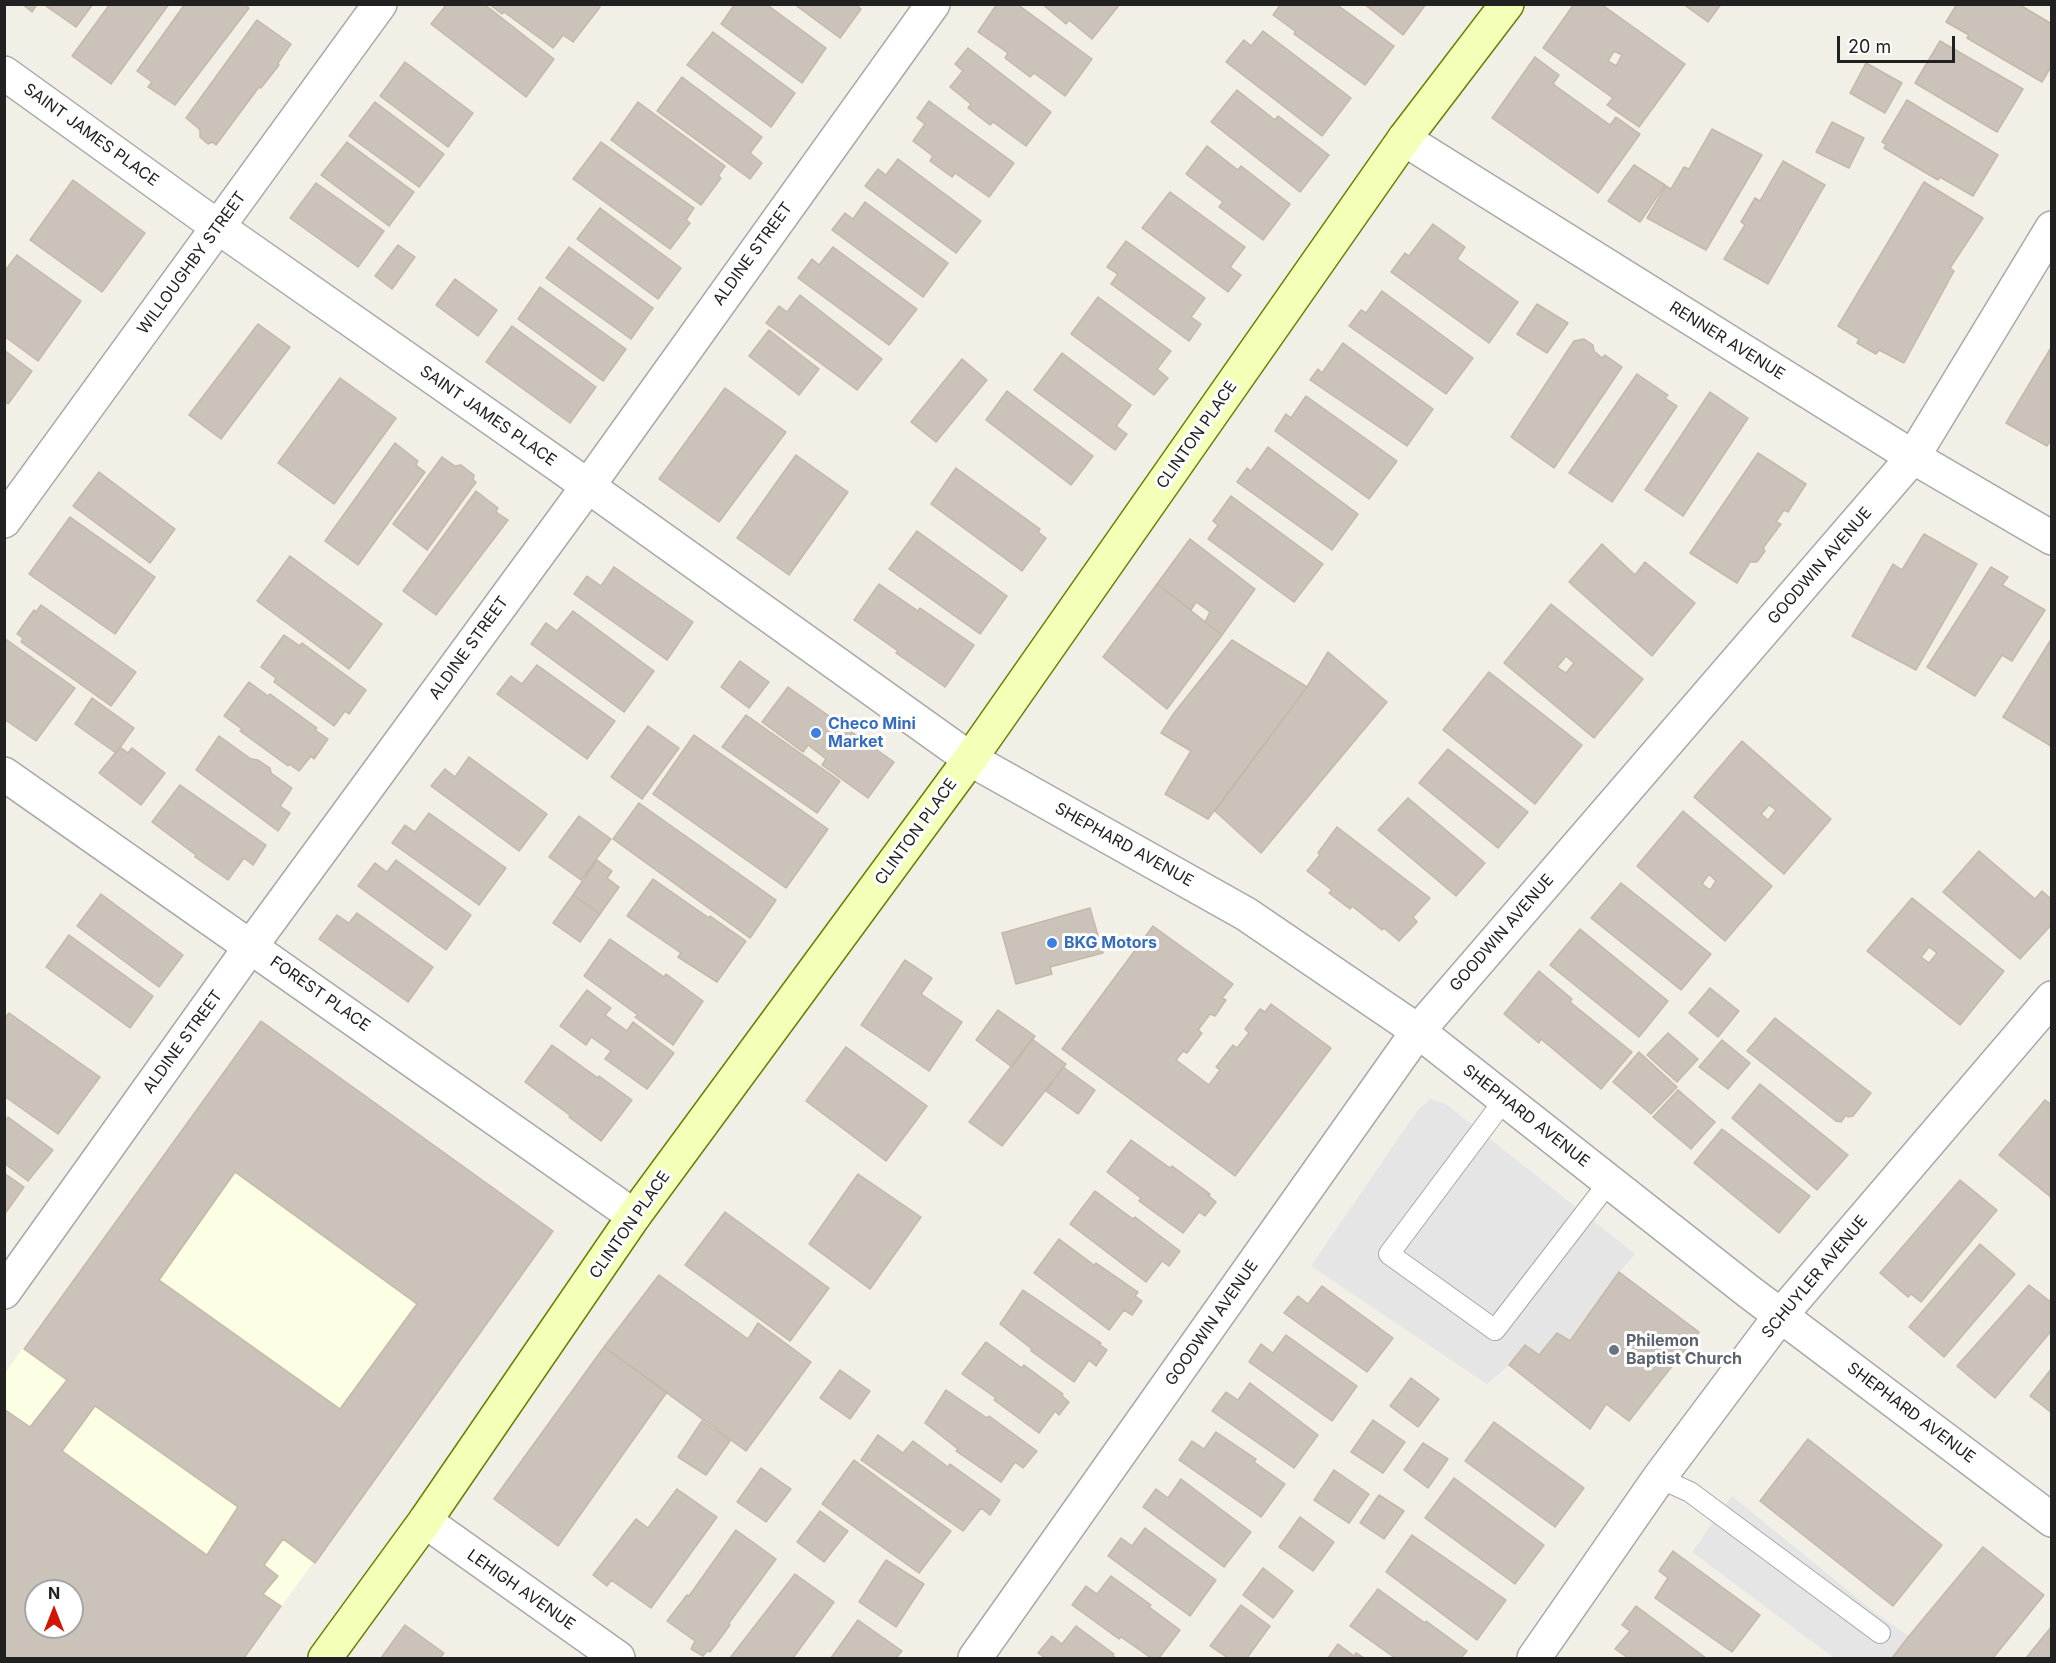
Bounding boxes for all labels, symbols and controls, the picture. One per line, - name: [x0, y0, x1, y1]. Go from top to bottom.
- scale bar: [1840, 24, 1958, 62]
- text: 20 m: [1848, 36, 1891, 57]
- street label: SAINT JAMES PLACE: [20, 80, 162, 190]
- street label: WILLOUGHBY STREET: [134, 188, 250, 338]
- street label: ALDINE STREET: [709, 199, 797, 309]
- street label: RENNER AVENUE: [1666, 298, 1788, 384]
- street label: SAINT JAMES PLACE: [416, 362, 560, 470]
- street label: CLINTON PLACE: [1153, 378, 1241, 492]
- street label: GOODWIN AVENUE: [1764, 504, 1876, 628]
- street label: ALDINE STREET: [425, 593, 513, 703]
- place label: Checo Mini Market: [828, 714, 916, 752]
- marker: Checo Mini Market: [809, 726, 823, 740]
- street label: CLINTON PLACE: [871, 775, 961, 889]
- street label: SHEPHARD AVENUE: [1051, 799, 1197, 891]
- street label: GOODWIN AVENUE: [1446, 871, 1558, 995]
- place label: BKG Motors: [1064, 933, 1157, 953]
- marker: BKG Motors: [1045, 936, 1059, 950]
- street label: FOREST PLACE: [266, 952, 374, 1036]
- street label: ALDINE STREET: [139, 987, 227, 1097]
- street label: SHEPHARD AVENUE: [1459, 1061, 1593, 1171]
- street label: CLINTON PLACE: [586, 1168, 674, 1282]
- street label: SCHUYLER AVENUE: [1758, 1212, 1872, 1342]
- street label: GOODWIN AVENUE: [1161, 1257, 1263, 1389]
- place label: Philemon Baptist Church: [1626, 1331, 1742, 1369]
- marker: Philemon Baptist Church: [1607, 1343, 1621, 1357]
- street label: SHEPHARD AVENUE: [1843, 1359, 1979, 1467]
- street label: LEHIGH AVENUE: [463, 1546, 579, 1634]
- north arrow: [24, 1579, 84, 1639]
- text: N: [48, 1583, 60, 1603]

